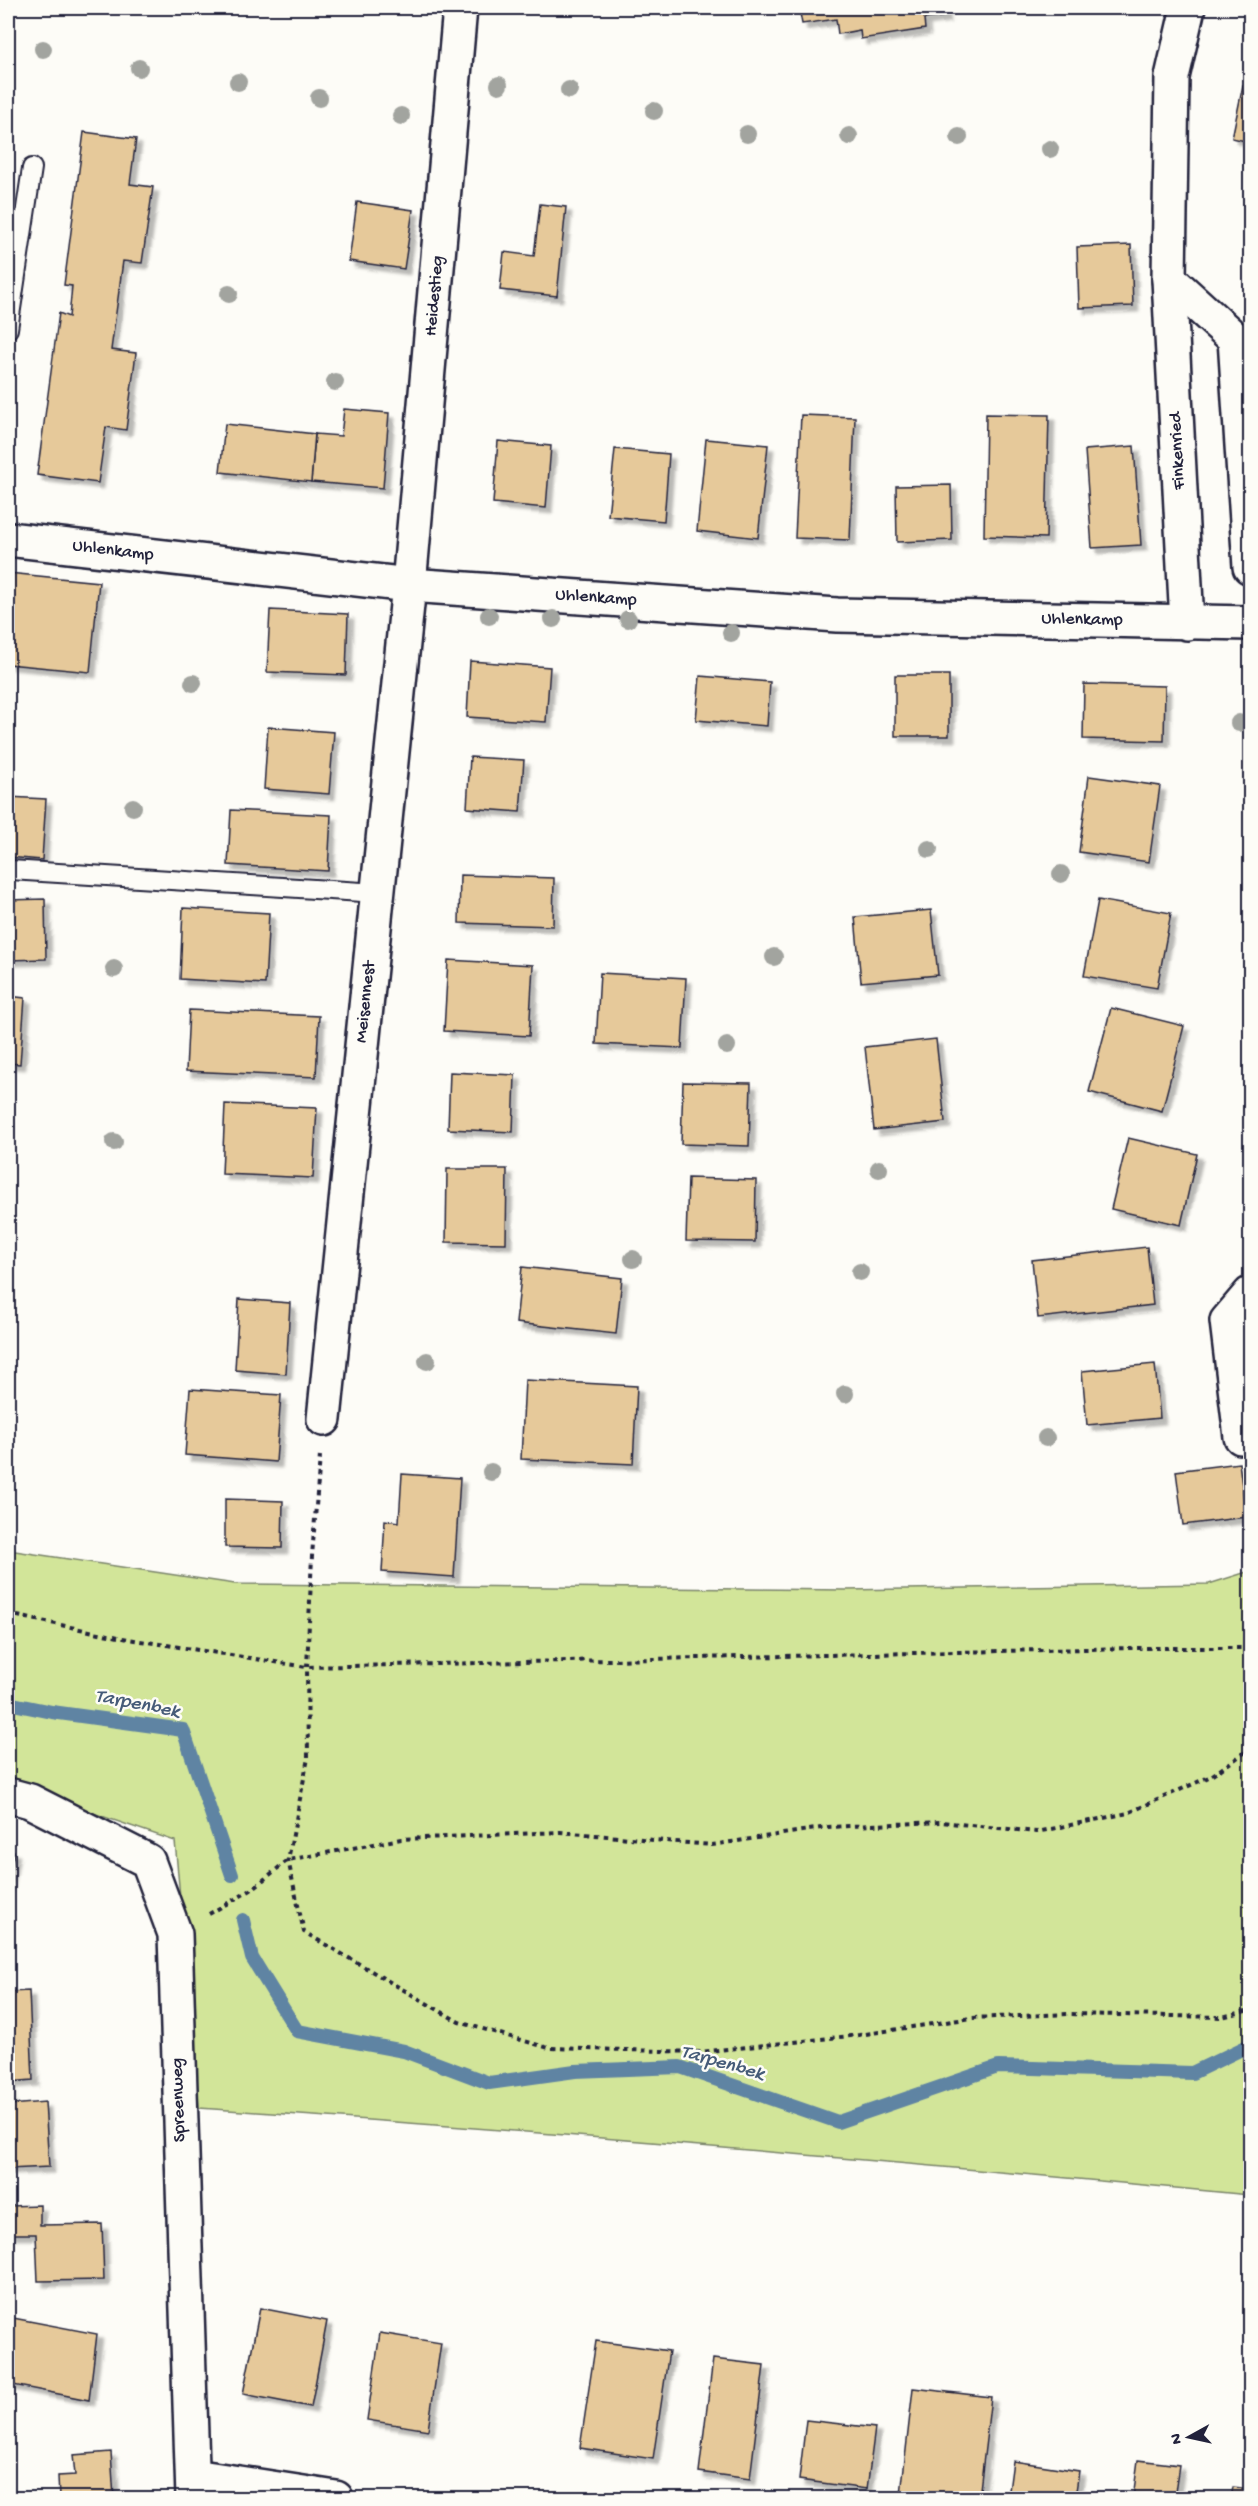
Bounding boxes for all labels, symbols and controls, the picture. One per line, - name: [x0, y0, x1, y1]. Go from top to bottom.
- street label: Heidestieg: [421, 255, 449, 337]
- street label: Finkenried: [1165, 410, 1191, 491]
- street label: Uhlenkamp: [71, 536, 155, 566]
- street label: Uhlenkamp: [555, 585, 638, 611]
- street label: Uhlenkamp: [1041, 609, 1123, 631]
- street label: Meisennest: [351, 959, 381, 1044]
- water label: Tarpenbek: [93, 1686, 183, 1725]
- water label: Tarpenbek: [678, 2041, 768, 2087]
- street label: Spreenweg: [167, 2058, 191, 2142]
- north arrow: [1159, 2407, 1219, 2467]
- text: N: [1167, 2432, 1188, 2445]

